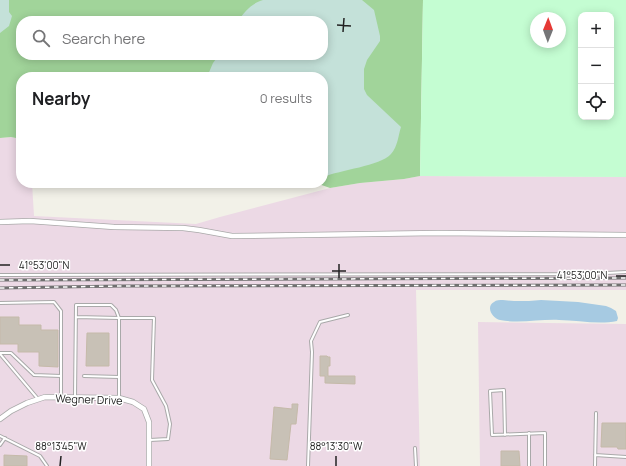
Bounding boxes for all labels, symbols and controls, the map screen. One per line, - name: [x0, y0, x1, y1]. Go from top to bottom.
- north arrow: [530, 12, 566, 48]
- map controls: [578, 12, 614, 120]
- button: +: [578, 12, 614, 48]
- search box: [16, 16, 328, 60]
- icon: search: [30, 27, 52, 49]
- text: Search here: [62, 28, 145, 49]
- button: −: [578, 48, 614, 84]
- button: locate: [578, 84, 614, 120]
- text: Nearby: [32, 87, 90, 110]
- text: 0 results: [260, 89, 312, 107]
- text: 41°53'00"N: [19, 258, 70, 272]
- text: 41°53'00"N: [557, 268, 608, 282]
- street label: Wegner Drive: [55, 390, 123, 408]
- text: 88°13'45"W: [35, 439, 87, 453]
- text: 88°13'30"W: [310, 439, 363, 453]

